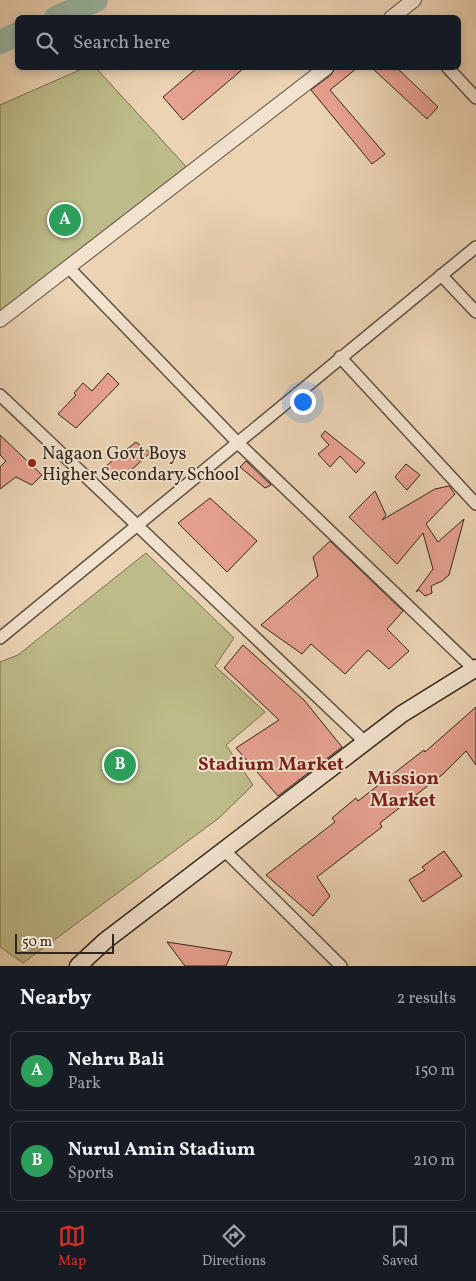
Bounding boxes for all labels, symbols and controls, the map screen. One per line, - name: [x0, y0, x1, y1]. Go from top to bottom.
- search box: [15, 15, 461, 70]
- icon: search: [33, 29, 61, 57]
- text: Search here: [73, 30, 170, 56]
- pin: A: [49, 201, 81, 239]
- your location: [290, 389, 316, 415]
- place label: Nagaon Govt Boys Higher Secondary School: [42, 442, 239, 488]
- marker: Nagaon Govt Boys Higher Secondary School: [26, 457, 38, 469]
- pin: B: [104, 746, 136, 784]
- district label: Stadium Market: [198, 752, 344, 778]
- district label: Mission Market: [367, 766, 439, 814]
- scale bar: [15, 931, 114, 954]
- text: 50 m: [22, 933, 52, 952]
- text: Nearby: [20, 984, 91, 1013]
- text: 2 results: [397, 988, 456, 1010]
- text: Nehru Bali: [68, 1047, 165, 1073]
- text: A: [31, 1060, 43, 1082]
- text: 150 m: [414, 1060, 455, 1082]
- text: Park: [68, 1073, 101, 1095]
- text: Nurul Amin Stadium: [68, 1137, 255, 1163]
- text: B: [32, 1150, 42, 1172]
- text: 210 m: [413, 1150, 455, 1172]
- text: Sports: [68, 1163, 114, 1185]
- tab: Map: [58, 1222, 86, 1271]
- tab: Directions: [202, 1222, 266, 1271]
- tab: Saved: [382, 1222, 418, 1271]

